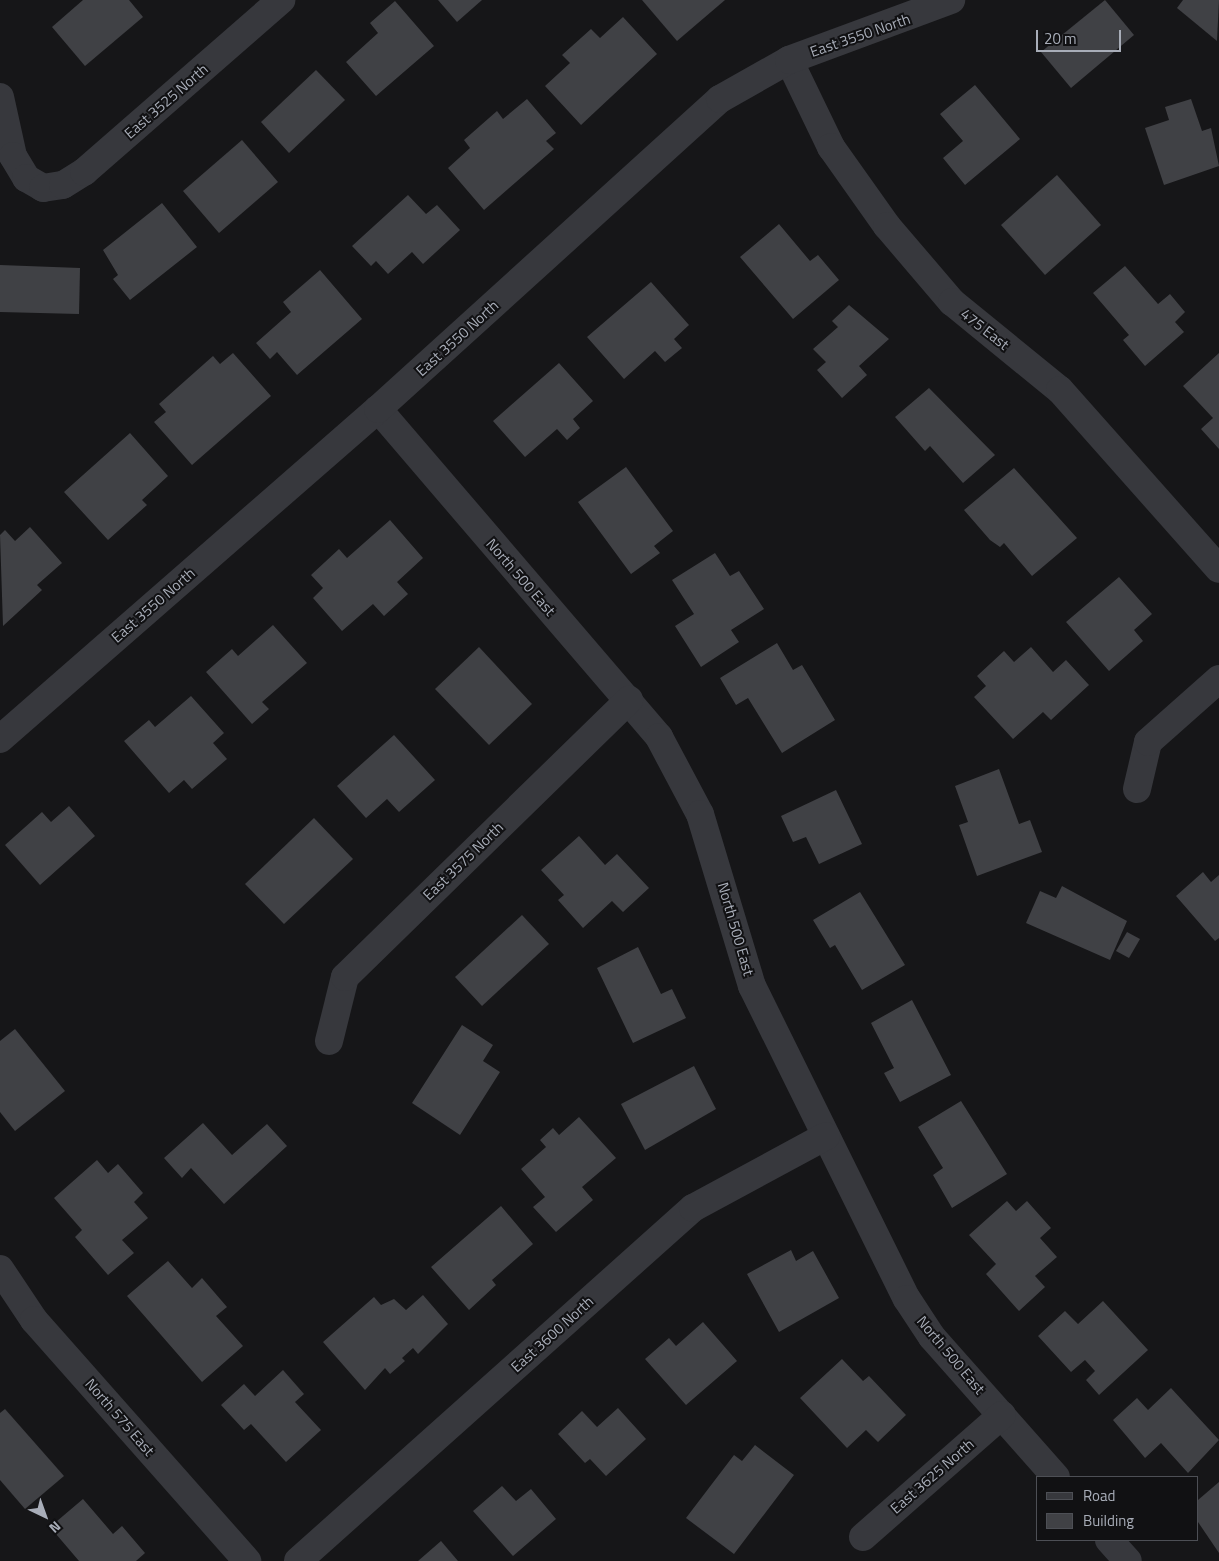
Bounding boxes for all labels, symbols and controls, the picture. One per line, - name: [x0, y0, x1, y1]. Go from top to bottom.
- street label: East 3550 North: [808, 9, 912, 61]
- scale bar: [1039, 20, 1124, 52]
- text: 20 m: [1044, 27, 1077, 50]
- street label: East 3525 North: [121, 60, 211, 142]
- street label: East 3550 North: [412, 296, 502, 380]
- street label: 475 East: [957, 305, 1013, 353]
- street label: North 500 East: [483, 535, 559, 619]
- street label: East 3550 North: [108, 564, 198, 646]
- street label: East 3575 North: [419, 818, 507, 904]
- street label: North 500 East: [714, 880, 758, 978]
- street label: East 3600 North: [507, 1292, 597, 1376]
- street label: North 500 East: [913, 1312, 989, 1398]
- street label: North 575 East: [82, 1375, 158, 1459]
- street label: East 3625 North: [887, 1435, 977, 1517]
- legend: [1036, 1476, 1199, 1541]
- text: Road: [1083, 1484, 1115, 1507]
- north arrow: [20, 1491, 70, 1541]
- text: Building: [1083, 1509, 1134, 1532]
- text: N: [45, 1516, 66, 1539]

